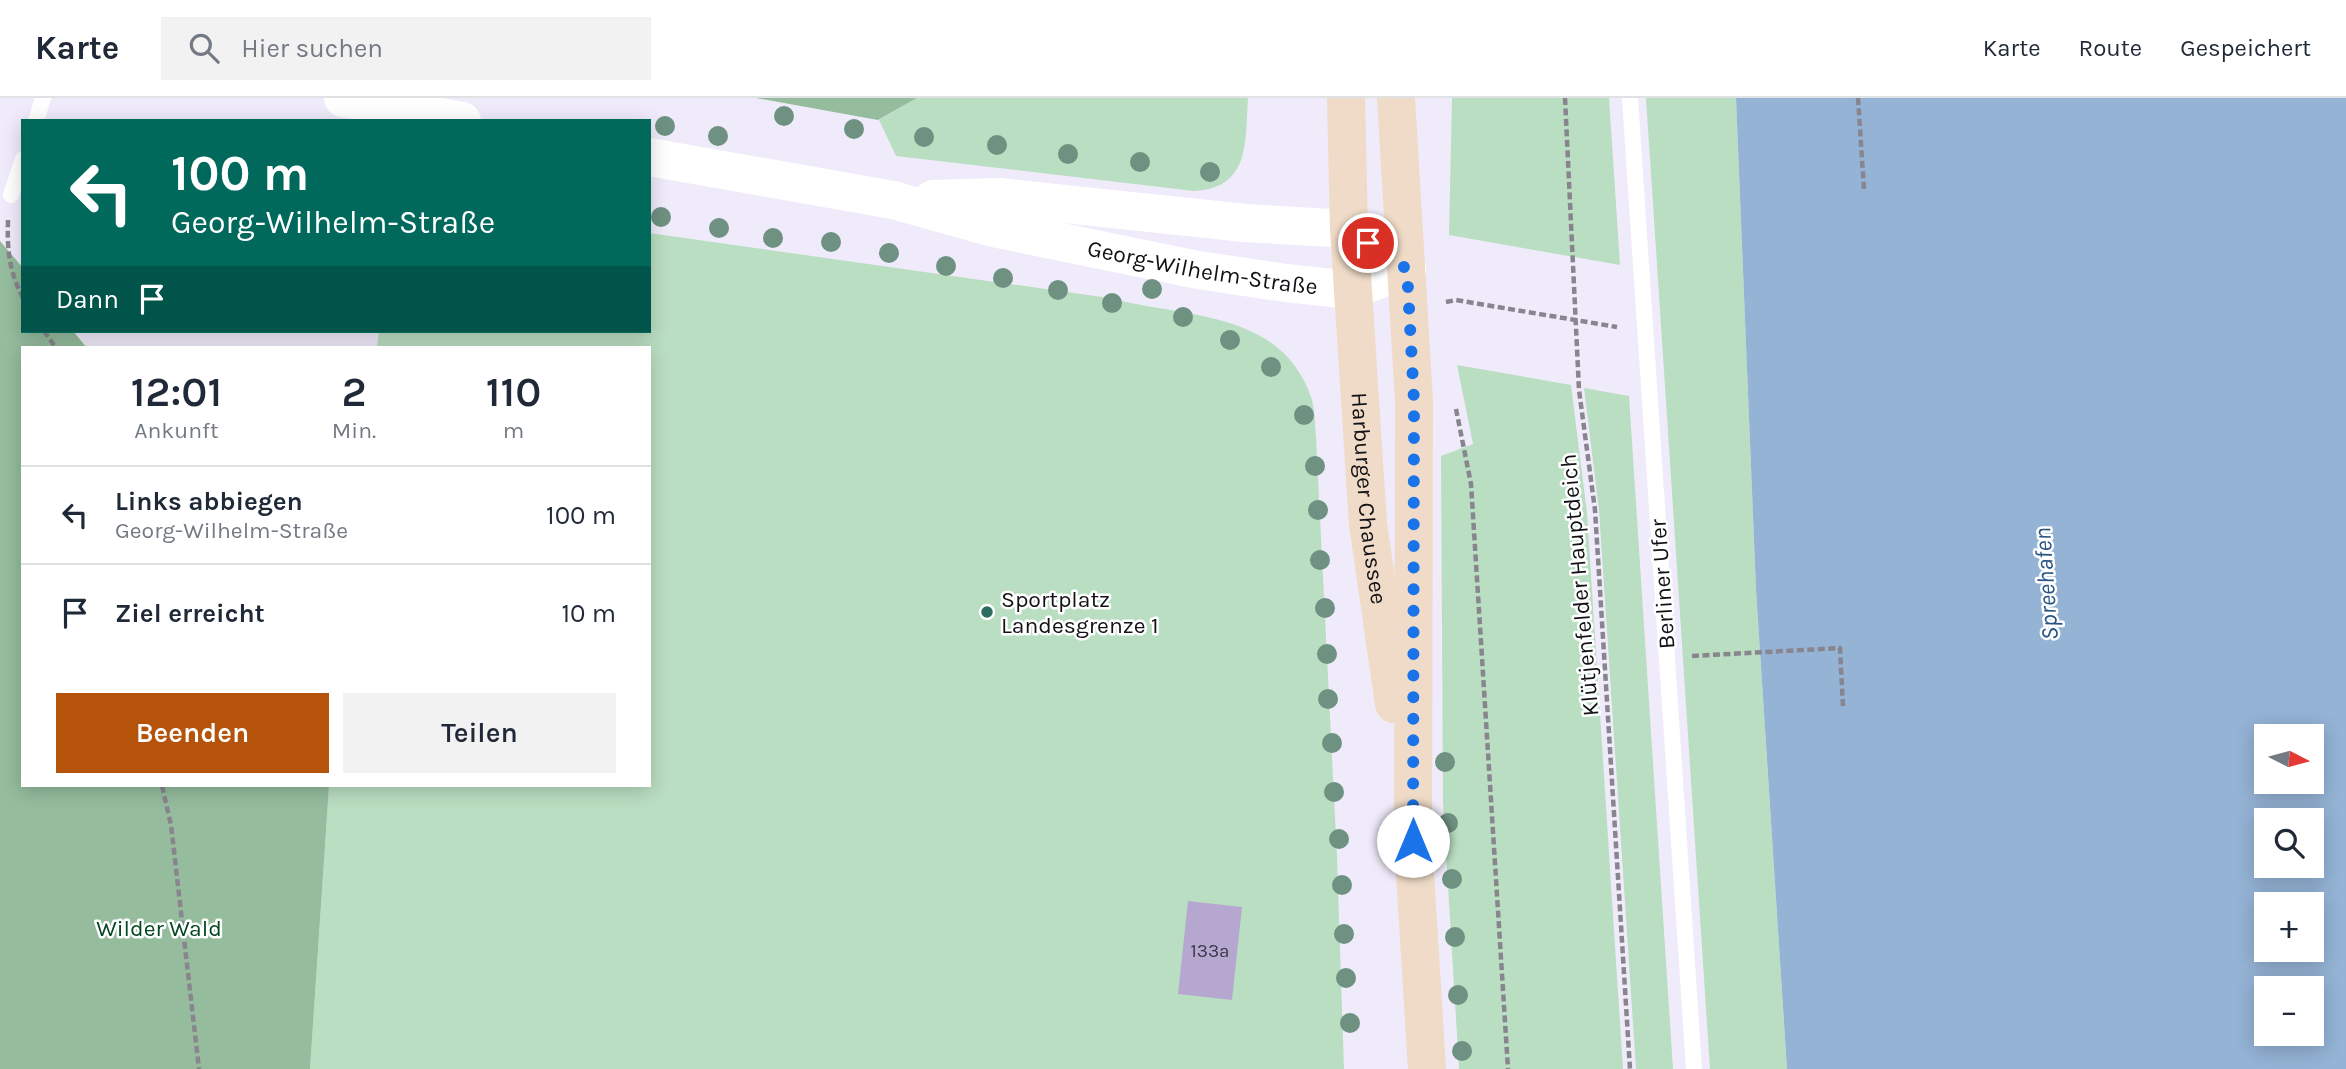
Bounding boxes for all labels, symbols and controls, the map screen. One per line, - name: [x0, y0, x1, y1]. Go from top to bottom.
- search box: [161, 17, 651, 80]
- text: Karte: [35, 29, 119, 67]
- icon: search: [185, 29, 223, 67]
- text: Hier suchen: [241, 33, 383, 64]
- text: Karte: [1983, 34, 2041, 62]
- text: Route: [2079, 34, 2142, 62]
- text: Gespeichert: [2180, 34, 2311, 62]
- text: 100 m: [171, 145, 309, 202]
- icon: left: [56, 147, 147, 238]
- text: Georg-Wilhelm-Straße: [171, 204, 495, 241]
- pin: [1338, 213, 1398, 273]
- icon: arrive: [1349, 224, 1387, 262]
- street label: Georg-Wilhelm-Straße: [1085, 235, 1319, 300]
- icon: arrive: [133, 280, 171, 318]
- text: Dann: [56, 284, 119, 315]
- text: 12:01: [131, 367, 222, 417]
- text: 2: [341, 367, 367, 417]
- text: 110: [486, 367, 541, 417]
- street label: Harburger Chaussee: [1346, 391, 1392, 606]
- text: Ankunft: [134, 417, 219, 444]
- text: Min.: [332, 417, 376, 444]
- text: m: [503, 417, 524, 444]
- street label: Klütjenfelder Hauptdeich: [1555, 453, 1604, 717]
- text: Links abbiegen: [115, 486, 303, 517]
- icon: left: [56, 496, 94, 534]
- text: 100 m: [546, 500, 616, 531]
- text: Georg-Wilhelm-Straße: [115, 517, 348, 544]
- street label: Berliner Ufer: [1644, 517, 1681, 650]
- water label: Spreehafen: [2028, 527, 2064, 641]
- place label: Sportplatz Landesgrenze 1: [1001, 586, 1159, 639]
- icon: arrive: [56, 594, 94, 632]
- text: Ziel erreicht: [115, 598, 265, 629]
- text: 10 m: [561, 598, 616, 629]
- marker: Sportplatz Landesgrenze 1: [979, 604, 995, 620]
- button: Beenden: [56, 693, 329, 773]
- button: Teilen: [343, 693, 616, 773]
- north arrow: [2254, 724, 2324, 794]
- map controls: [2254, 724, 2324, 1046]
- position arrow: [1376, 804, 1450, 878]
- button: search: [2254, 808, 2324, 878]
- button: +: [2254, 892, 2324, 962]
- park label: Wilder Wald: [96, 915, 222, 942]
- house number: 133a: [1190, 940, 1230, 962]
- button: −: [2254, 976, 2324, 1046]

